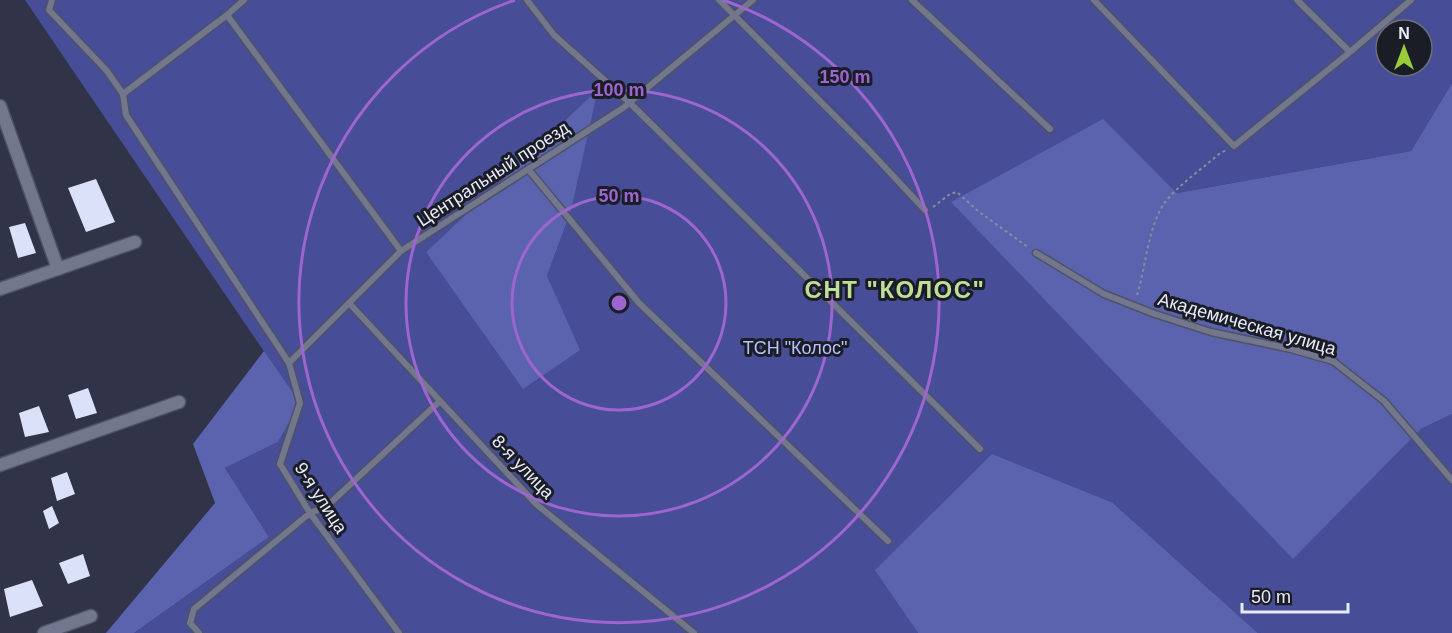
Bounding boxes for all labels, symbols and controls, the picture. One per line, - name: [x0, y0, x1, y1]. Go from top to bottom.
- north arrow: [1374, 18, 1434, 78]
- text: N: [1398, 25, 1410, 42]
- text: 150 m: [819, 67, 871, 87]
- text: 100 m: [593, 80, 645, 100]
- street label: Центральный проезд: [413, 117, 573, 231]
- text: 50 m: [598, 186, 640, 206]
- district label: СНТ "КОЛОС": [805, 276, 985, 303]
- street label: Академическая улица: [1156, 289, 1339, 359]
- centre of rings: [609, 293, 629, 313]
- park label: ТСН "Колос": [743, 338, 847, 358]
- street label: 8-я улица: [488, 431, 559, 504]
- street label: 9-я улица: [291, 459, 352, 538]
- scale bar: [1242, 576, 1348, 614]
- text: 50 m: [1251, 587, 1291, 607]

